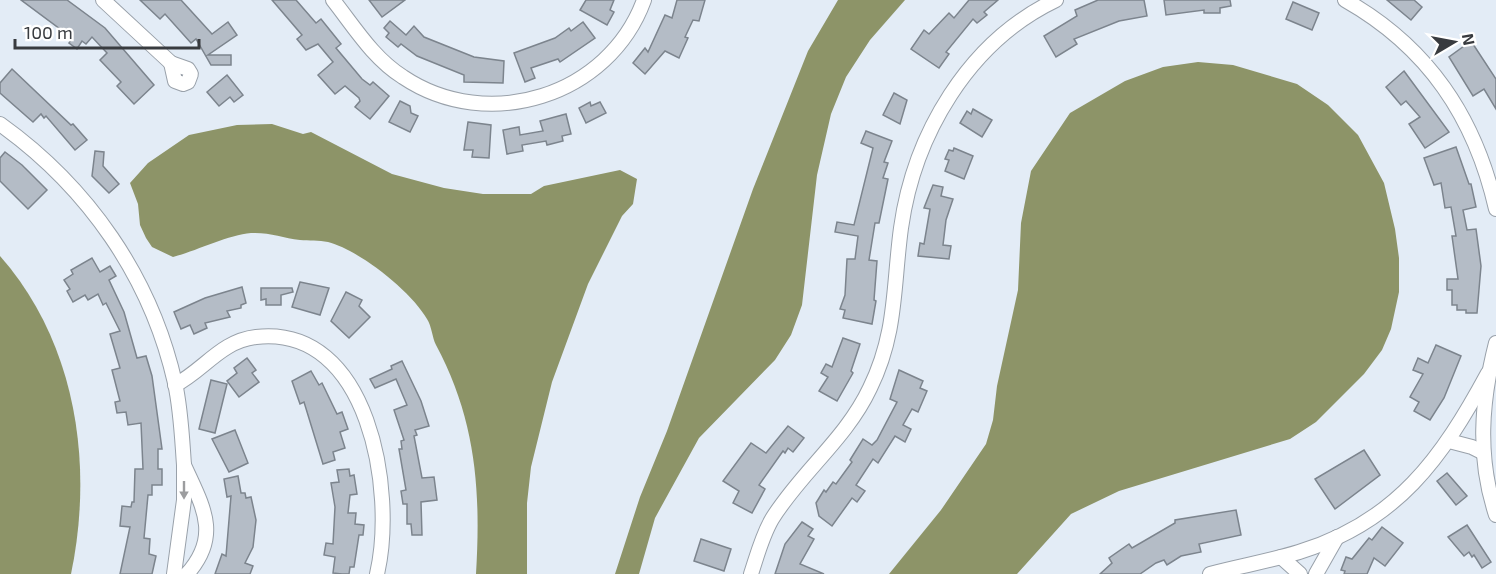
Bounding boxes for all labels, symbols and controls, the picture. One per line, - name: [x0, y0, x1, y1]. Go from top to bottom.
- scale bar: [15, 12, 200, 50]
- north arrow: [1424, 12, 1484, 72]
- text: 100 m: [24, 21, 73, 43]
- text: N: [1459, 32, 1480, 47]
- one-way arrow: [179, 480, 189, 499]

